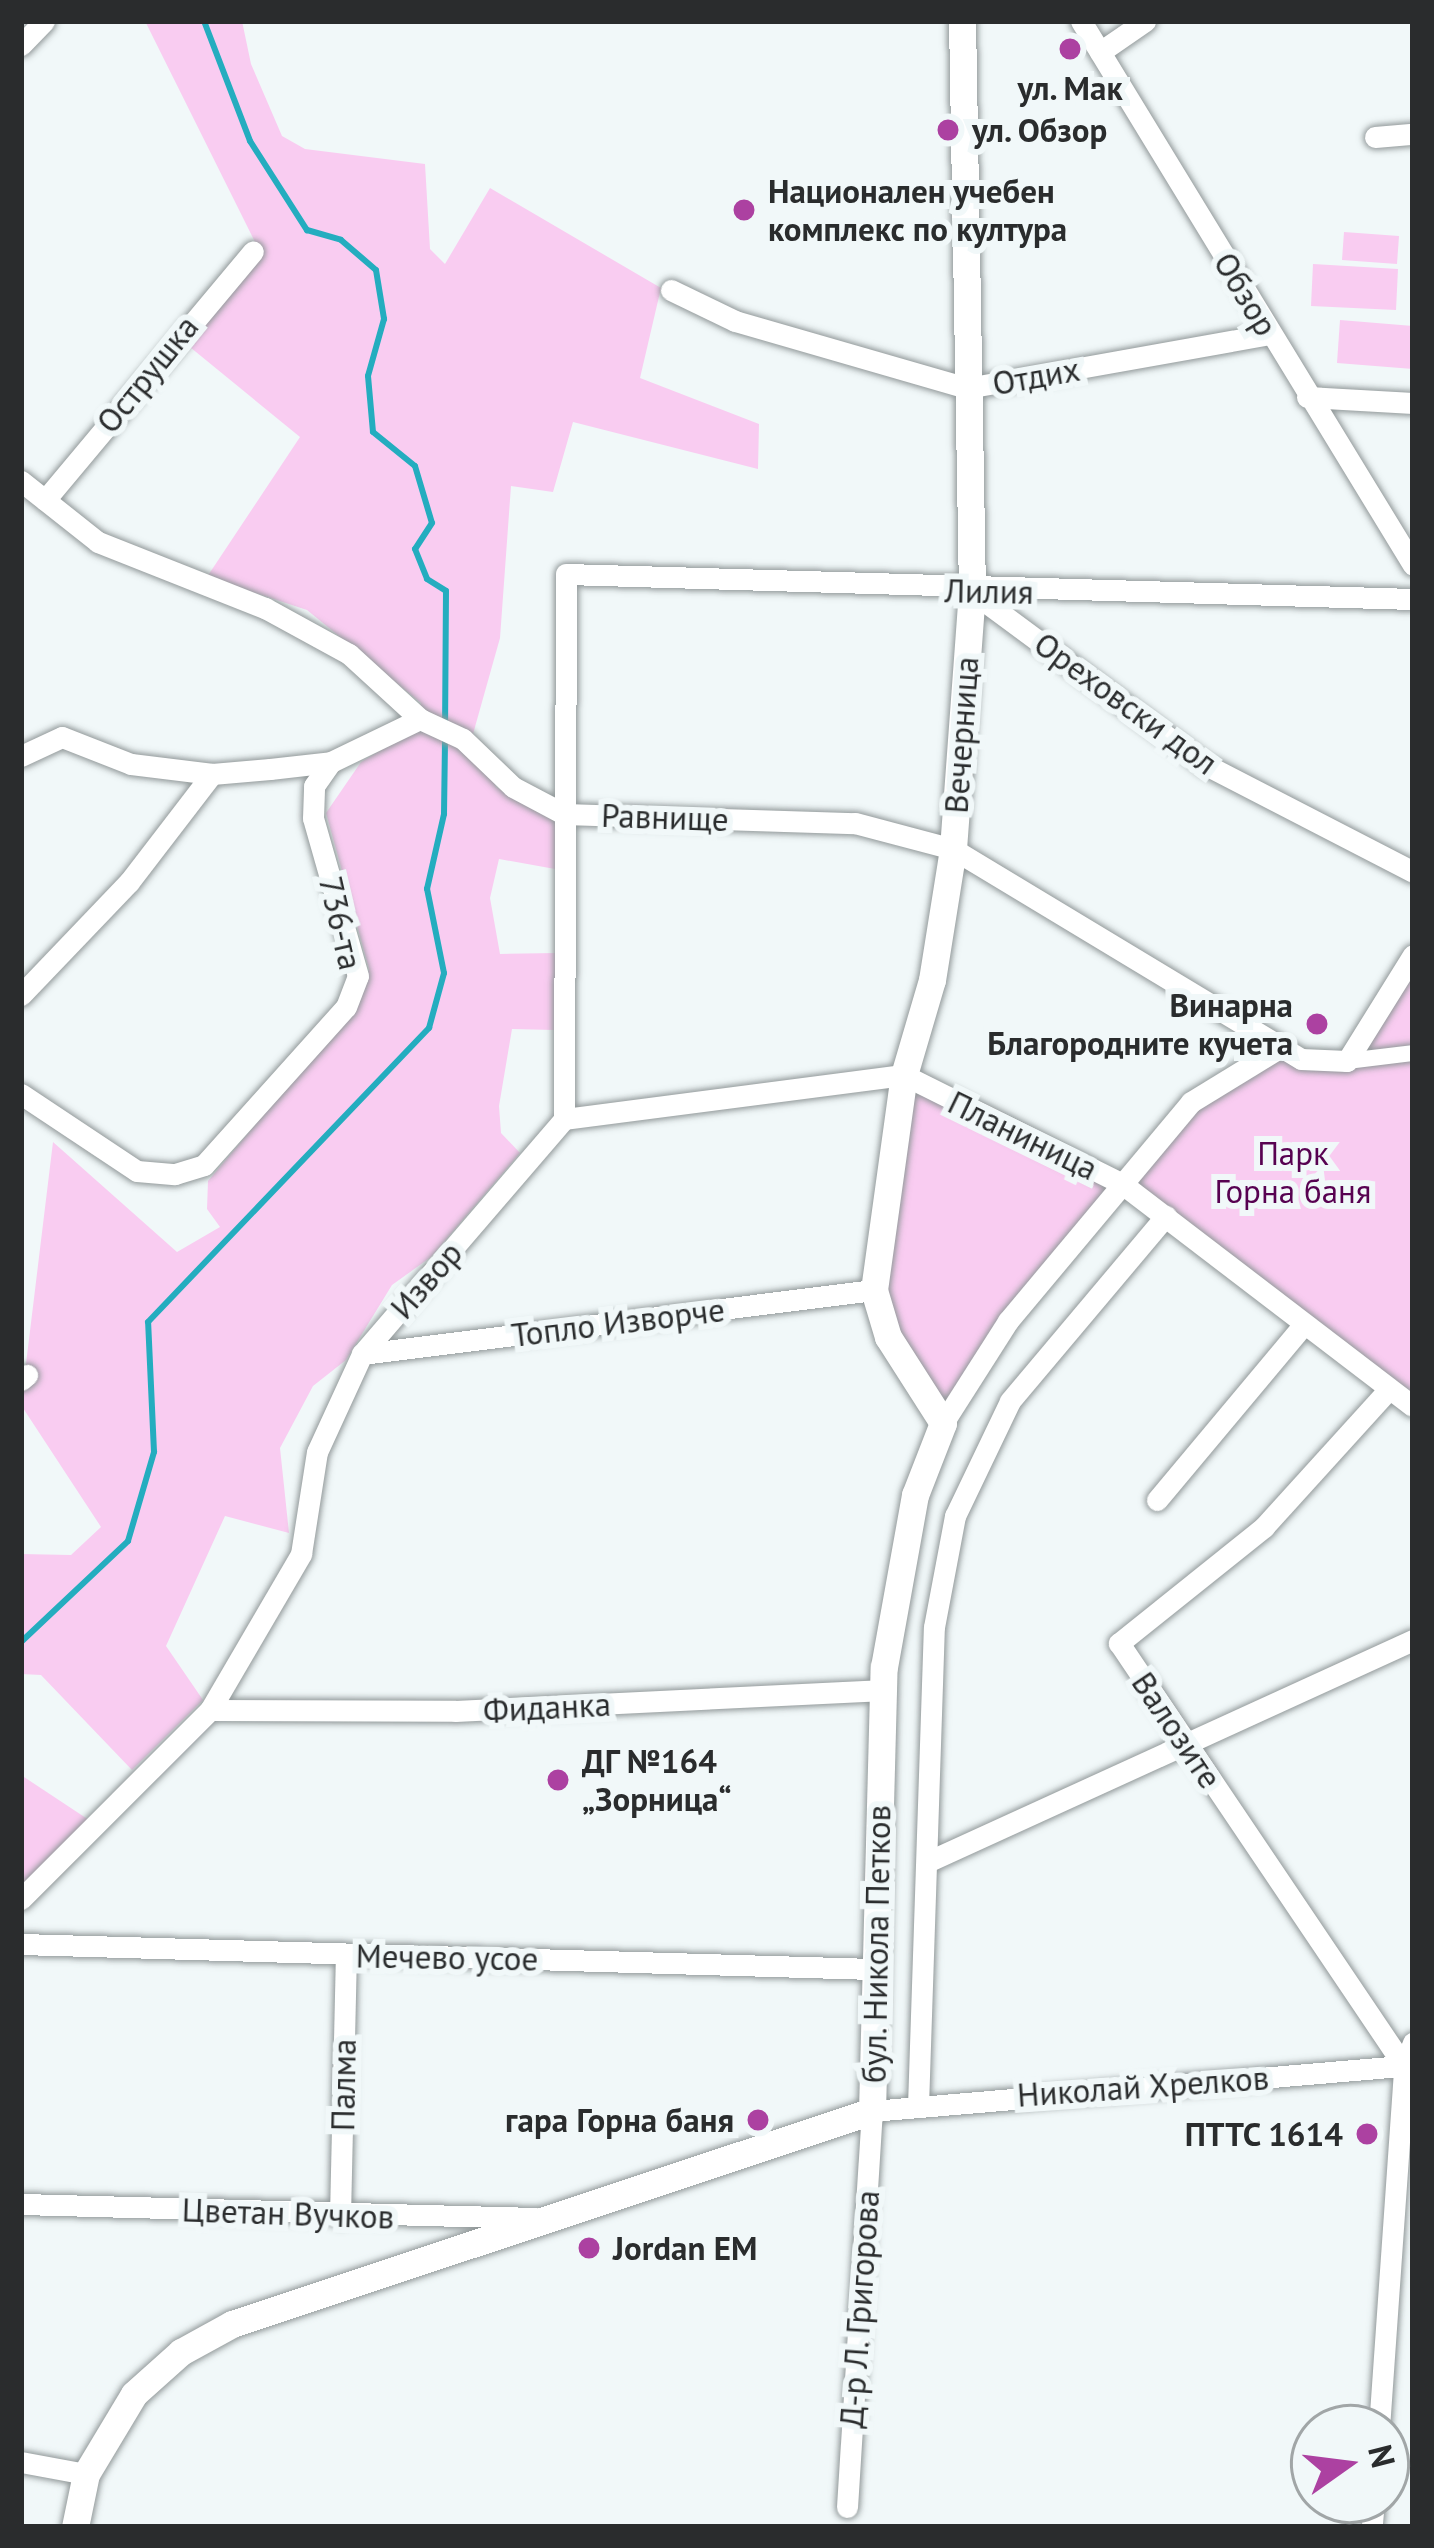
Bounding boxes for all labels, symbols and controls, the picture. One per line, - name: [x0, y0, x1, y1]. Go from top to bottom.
- marker: ул. Мак: [1057, 36, 1083, 62]
- place label: ул. Мак: [1016, 68, 1124, 108]
- place label: ул. Обзор: [972, 110, 1110, 150]
- marker: ул. Обзор: [935, 117, 961, 143]
- place label: Национален учебен комплекс по култура: [768, 171, 1068, 249]
- marker: Национален учебен комплекс по култура: [731, 197, 757, 223]
- street label: Обзор: [1206, 245, 1286, 343]
- street label: Острушка: [88, 307, 206, 441]
- street label: Отдих: [989, 349, 1083, 403]
- street label: Лилия: [944, 570, 1034, 612]
- street label: Ореховски дол: [1027, 623, 1225, 783]
- street label: Вечерница: [936, 655, 986, 815]
- street label: Равнище: [601, 795, 729, 839]
- street label: 736-та: [311, 872, 371, 974]
- place label: Винарна Благородните кучета: [987, 985, 1293, 1063]
- marker: Винарна Благородните кучета: [1304, 1011, 1330, 1037]
- street label: Планиница: [942, 1082, 1104, 1188]
- park label: Парк Горна баня: [1214, 1133, 1372, 1211]
- street label: Извор: [382, 1233, 470, 1327]
- street label: Топло Изворче: [509, 1289, 727, 1355]
- street label: Валозите: [1124, 1664, 1230, 1796]
- street label: Фиданка: [482, 1684, 612, 1730]
- place label: ДГ №164 „Зорница“: [582, 1741, 732, 1819]
- marker: ДГ №164 „Зорница“: [545, 1767, 571, 1793]
- street label: бул. Никола Петков: [854, 1803, 898, 2085]
- street label: Мечево усое: [355, 1936, 539, 1978]
- street label: Палма: [322, 2038, 364, 2132]
- street label: Николай Хрелков: [1015, 2057, 1271, 2115]
- place label: гара Горна баня: [505, 2100, 734, 2140]
- marker: гара Горна баня: [745, 2107, 771, 2133]
- place label: ПТТС 1614: [1183, 2114, 1343, 2154]
- marker: ПТТС 1614: [1354, 2121, 1380, 2147]
- street label: Д-р Л. Григорова: [831, 2187, 887, 2431]
- street label: Цветан Вучков: [181, 2190, 395, 2236]
- place label: Jordan EM: [613, 2228, 757, 2268]
- marker: Jordan EM: [576, 2235, 602, 2261]
- north arrow: [1290, 2404, 1410, 2524]
- text: N: [1359, 2440, 1406, 2472]

